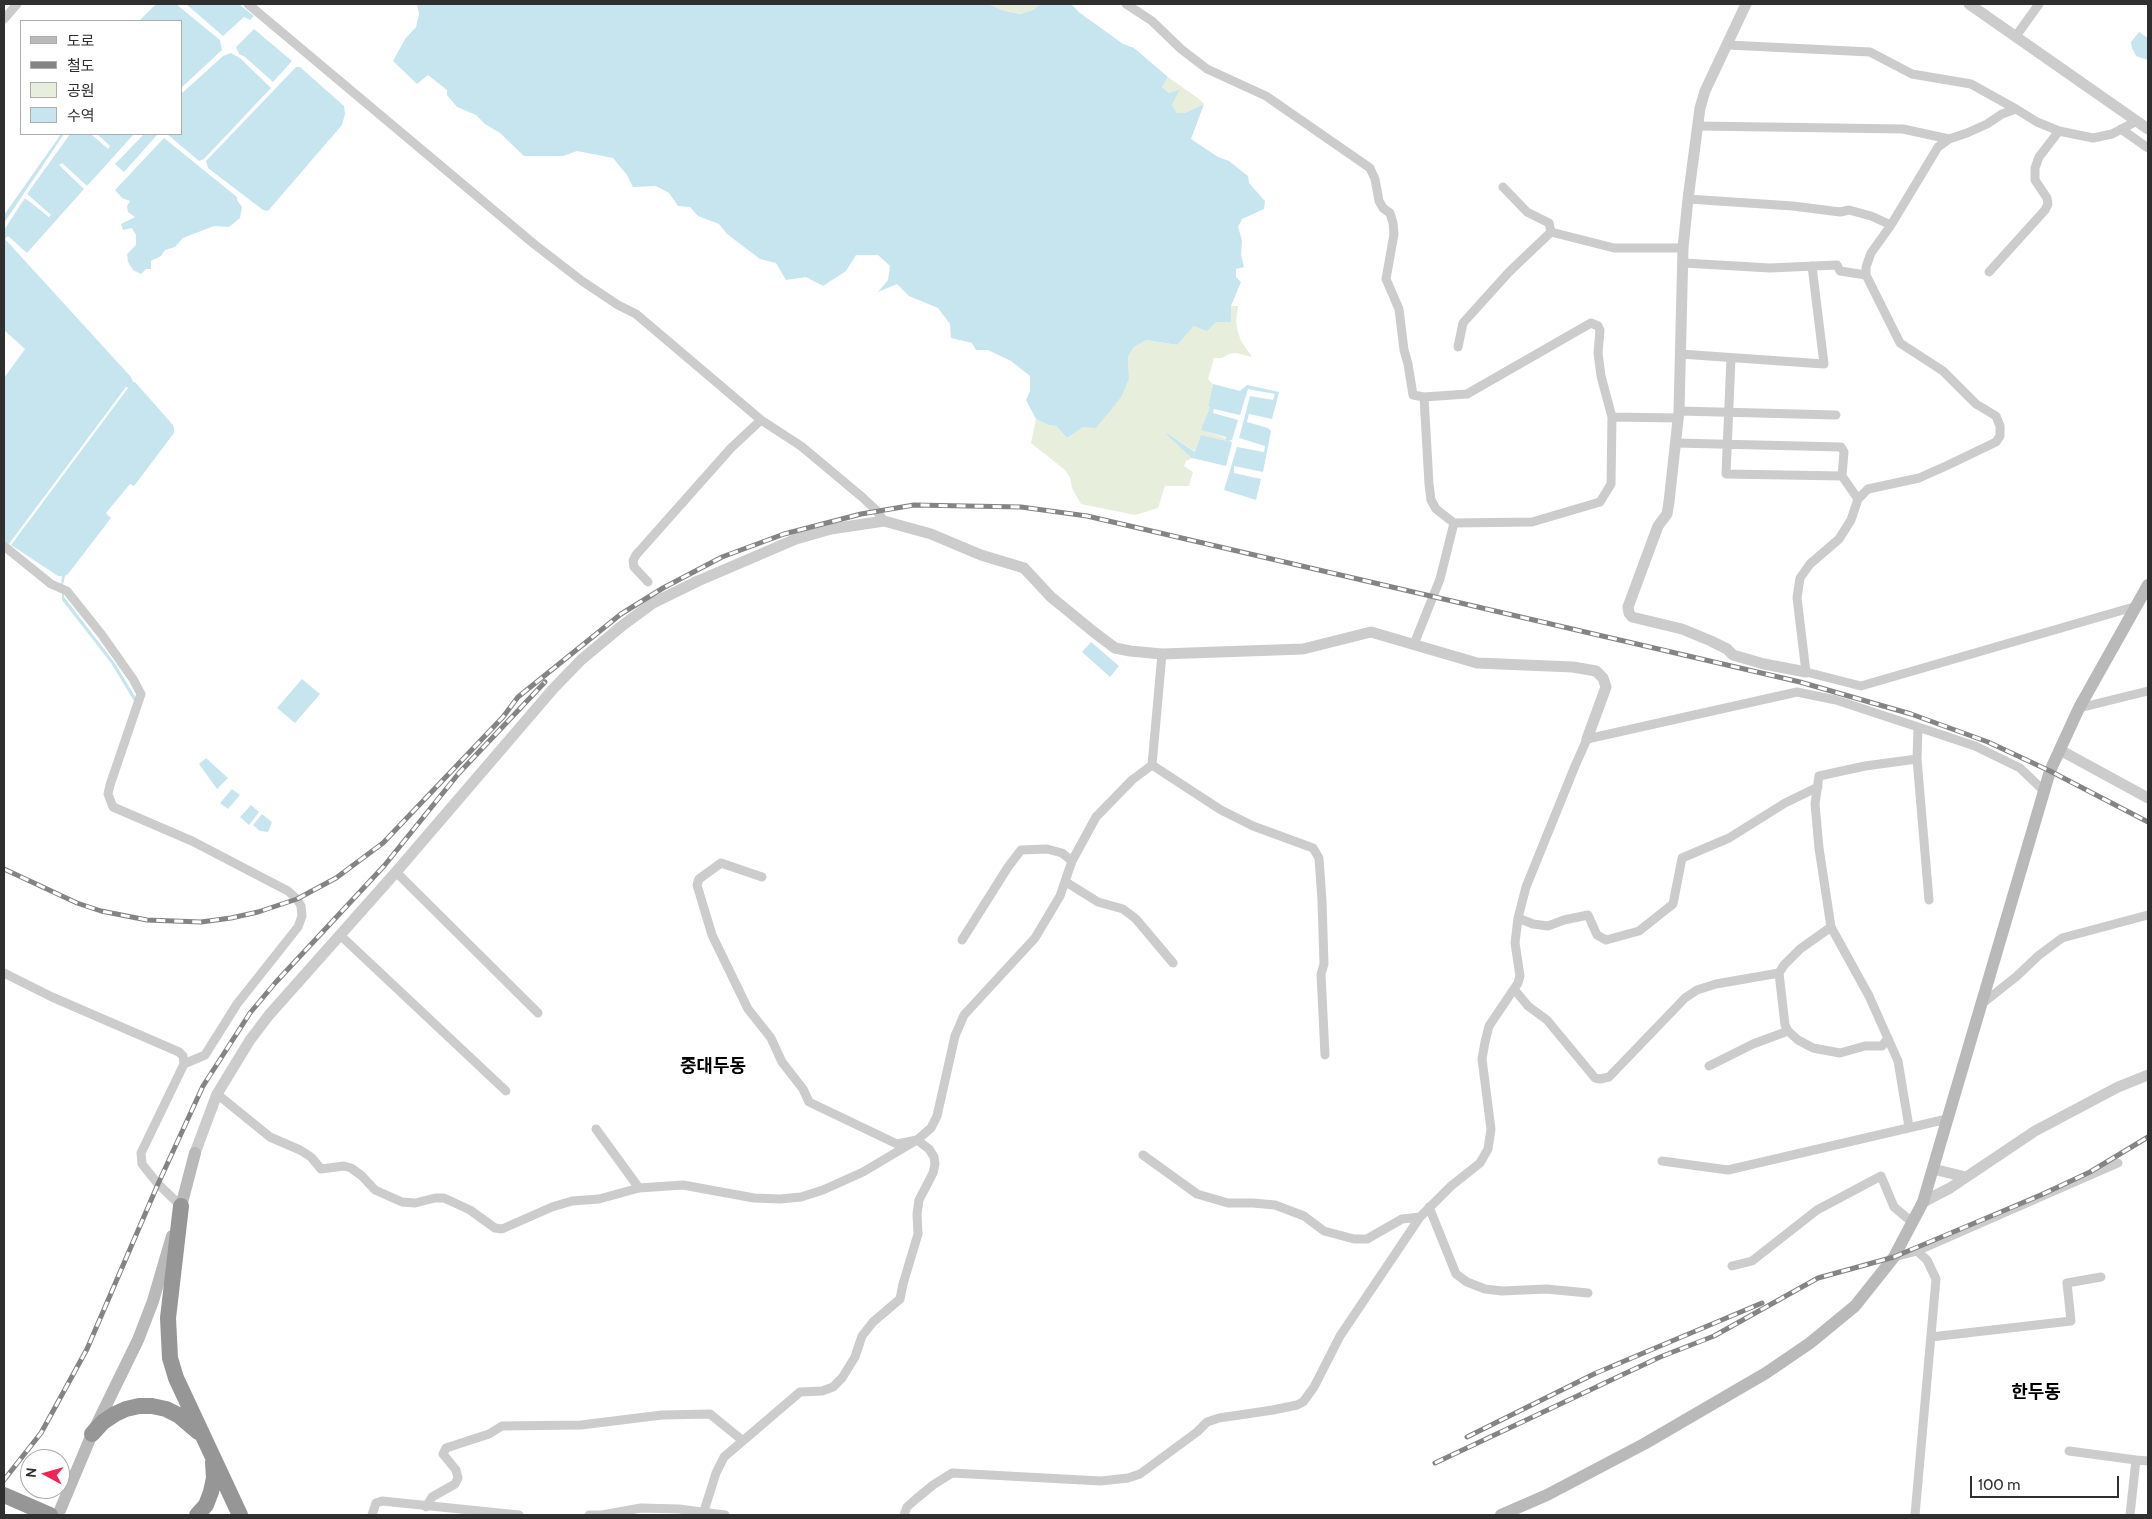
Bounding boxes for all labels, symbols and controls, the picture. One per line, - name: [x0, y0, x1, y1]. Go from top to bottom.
- legend: [20, 20, 182, 135]
- text: 도로: [67, 32, 95, 50]
- text: 철도: [67, 57, 95, 75]
- text: 공원: [67, 82, 95, 100]
- text: 수역: [67, 107, 95, 125]
- district label: 중대두동: [680, 1056, 746, 1078]
- district label: 한두동: [2011, 1382, 2061, 1404]
- north arrow: [20, 1449, 70, 1499]
- scale bar: [1972, 1466, 2121, 1498]
- text: N: [22, 1467, 41, 1478]
- text: 100 m: [1978, 1476, 2020, 1494]

